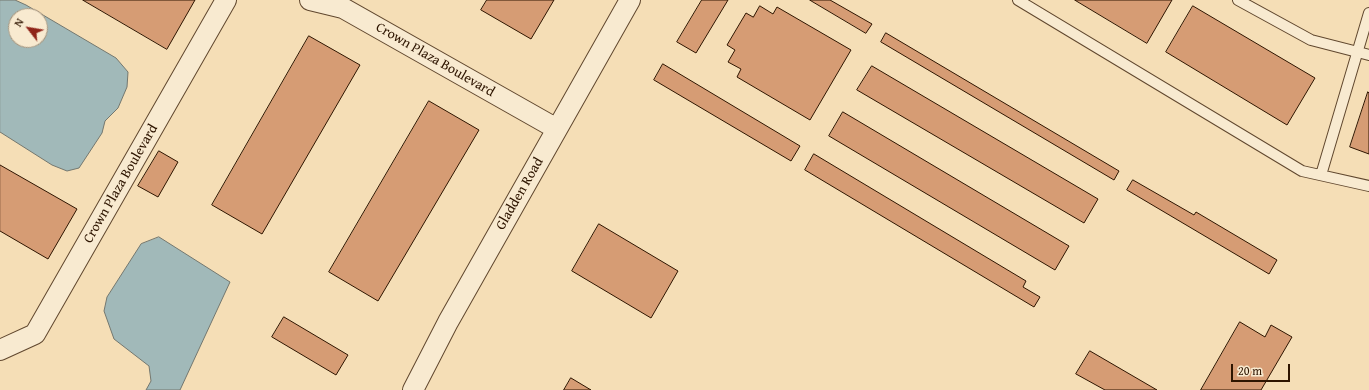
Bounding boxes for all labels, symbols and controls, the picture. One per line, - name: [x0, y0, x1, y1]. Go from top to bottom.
- north arrow: [8, 8, 48, 48]
- text: N: [10, 15, 27, 30]
- street label: Crown Plaza Boulevard: [373, 19, 497, 101]
- street label: Crown Plaza Boulevard: [80, 122, 162, 246]
- street label: Gladden Road: [493, 155, 547, 233]
- scale bar: [1233, 356, 1292, 382]
- text: 20 m: [1238, 362, 1262, 379]

